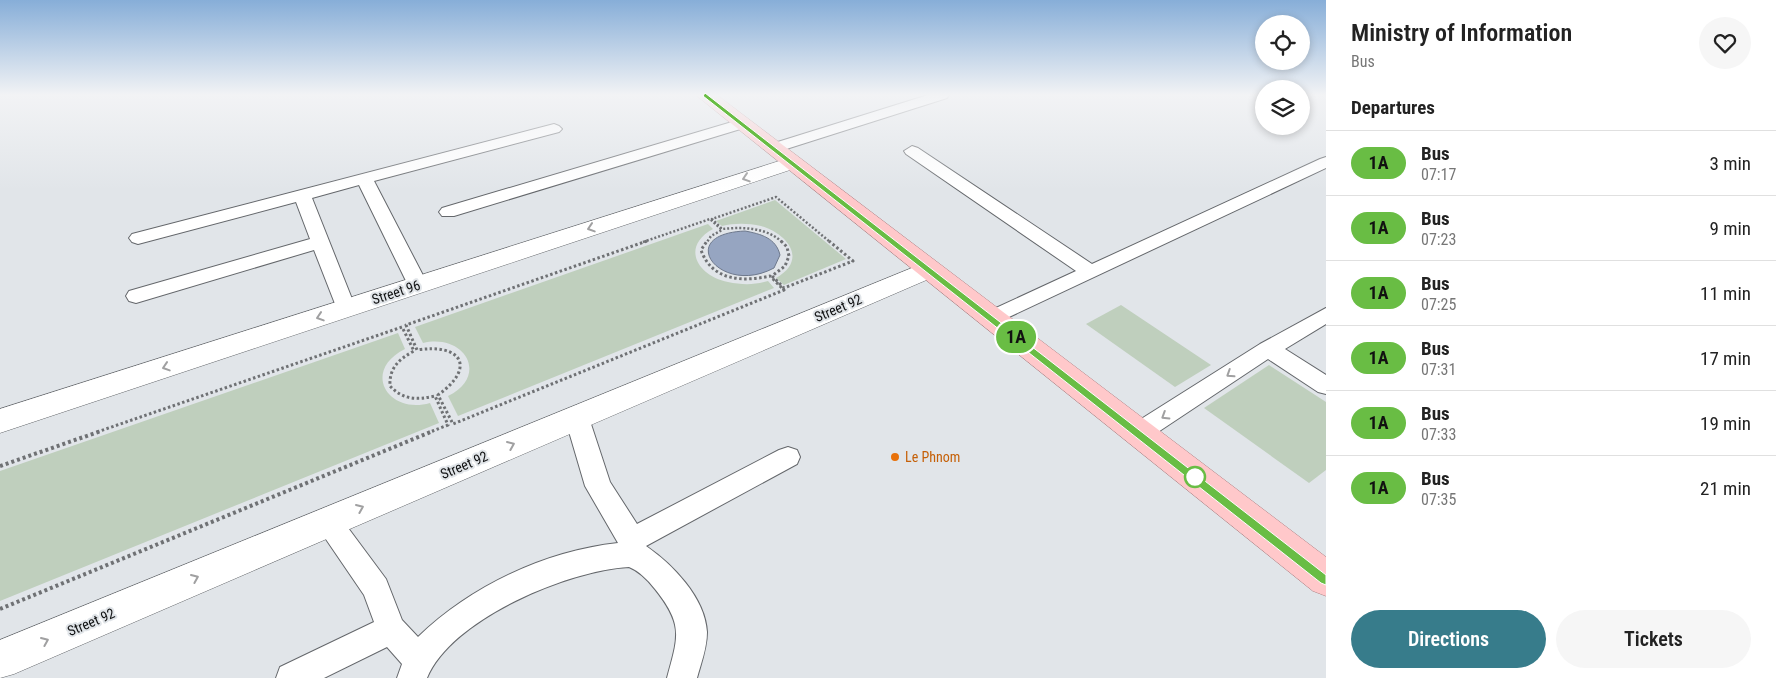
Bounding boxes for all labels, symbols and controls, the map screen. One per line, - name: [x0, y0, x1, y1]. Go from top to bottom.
- map controls: [1255, 15, 1310, 135]
- button: locate: [1255, 15, 1310, 70]
- button: heart: [1699, 17, 1751, 69]
- text: Ministry of Information: [1351, 19, 1572, 47]
- text: Bus: [1351, 52, 1375, 71]
- button: layers: [1255, 80, 1310, 135]
- text: Departures: [1351, 96, 1435, 119]
- text: Bus: [1421, 142, 1450, 165]
- text: 1A: [1369, 152, 1388, 173]
- text: 3 min: [1709, 152, 1751, 175]
- text: 07:17: [1421, 165, 1456, 184]
- one-way arrow: [742, 172, 751, 182]
- text: Bus: [1421, 207, 1450, 230]
- text: 1A: [1369, 217, 1388, 238]
- text: 9 min: [1709, 217, 1751, 240]
- one-way arrow: [588, 223, 596, 233]
- text: 07:23: [1421, 230, 1456, 249]
- text: Bus: [1421, 272, 1450, 295]
- street label: Street 96: [370, 277, 422, 307]
- text: 1A: [1369, 282, 1388, 303]
- text: 11 min: [1700, 282, 1751, 305]
- street label: Street 92: [812, 291, 864, 325]
- text: 07:25: [1421, 295, 1456, 314]
- one-way arrow: [317, 311, 325, 321]
- line badge: 1A: [994, 321, 1038, 353]
- text: 1A: [1006, 326, 1026, 347]
- text: Bus: [1421, 337, 1450, 360]
- text: 1A: [1369, 347, 1388, 368]
- text: 17 min: [1700, 347, 1751, 370]
- text: 07:31: [1421, 360, 1456, 379]
- one-way arrow: [162, 361, 171, 371]
- one-way arrow: [1226, 368, 1236, 377]
- text: Bus: [1421, 402, 1450, 425]
- one-way arrow: [1162, 410, 1171, 419]
- text: 1A: [1369, 412, 1388, 433]
- text: 19 min: [1700, 412, 1751, 435]
- text: 07:33: [1421, 425, 1456, 444]
- one-way arrow: [506, 441, 514, 451]
- street label: Street 92: [438, 448, 490, 482]
- place label: Le Phnom: [905, 449, 960, 465]
- marker: Le Phnom: [889, 451, 901, 463]
- unlabelled marker: [1184, 466, 1206, 488]
- text: Bus: [1421, 467, 1450, 490]
- text: 1A: [1369, 477, 1388, 498]
- text: 21 min: [1700, 477, 1751, 500]
- text: 07:35: [1421, 490, 1456, 509]
- one-way arrow: [356, 503, 364, 513]
- one-way arrow: [190, 573, 199, 584]
- street label: Street 92: [65, 605, 117, 639]
- button: Directions: [1351, 610, 1546, 668]
- button: Tickets: [1556, 610, 1751, 668]
- one-way arrow: [40, 637, 49, 647]

